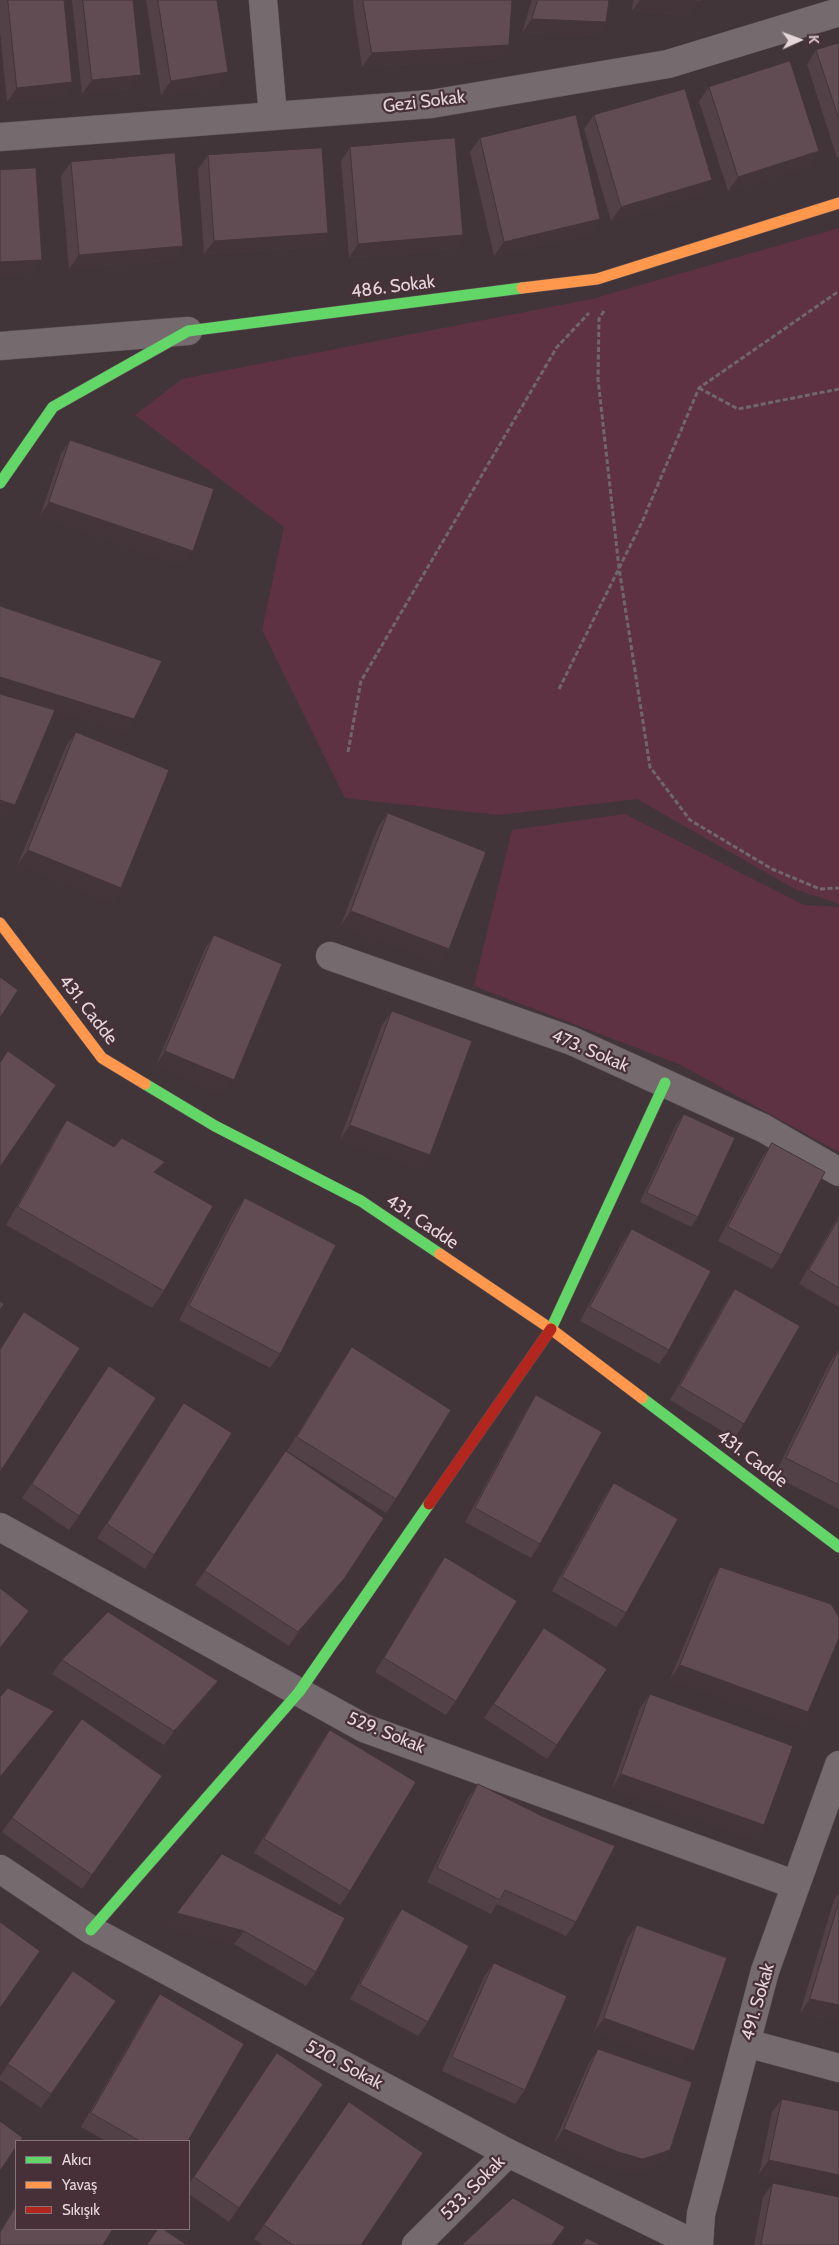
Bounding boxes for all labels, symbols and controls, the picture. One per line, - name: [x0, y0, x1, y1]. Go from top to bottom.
- north arrow: [774, 15, 824, 65]
- text: K: [805, 35, 823, 44]
- street label: Gezi Sokak: [382, 86, 466, 118]
- street label: 486. Sokak: [350, 271, 436, 303]
- street label: 431. Cadde: [54, 971, 122, 1049]
- street label: 473. Sokak: [548, 1025, 632, 1077]
- street label: 431. Cadde: [382, 1190, 462, 1254]
- street label: 431. Cadde: [712, 1425, 792, 1493]
- street label: 529. Sokak: [344, 1708, 428, 1758]
- street label: 491. Sokak: [737, 1961, 779, 2043]
- street label: 520. Sokak: [302, 2036, 386, 2094]
- legend: [15, 2140, 190, 2230]
- text: Akıcı: [62, 2151, 91, 2169]
- street label: 533. Sokak: [436, 2151, 510, 2225]
- text: Yavaş: [62, 2176, 97, 2194]
- text: Sıkışık: [62, 2201, 100, 2219]

